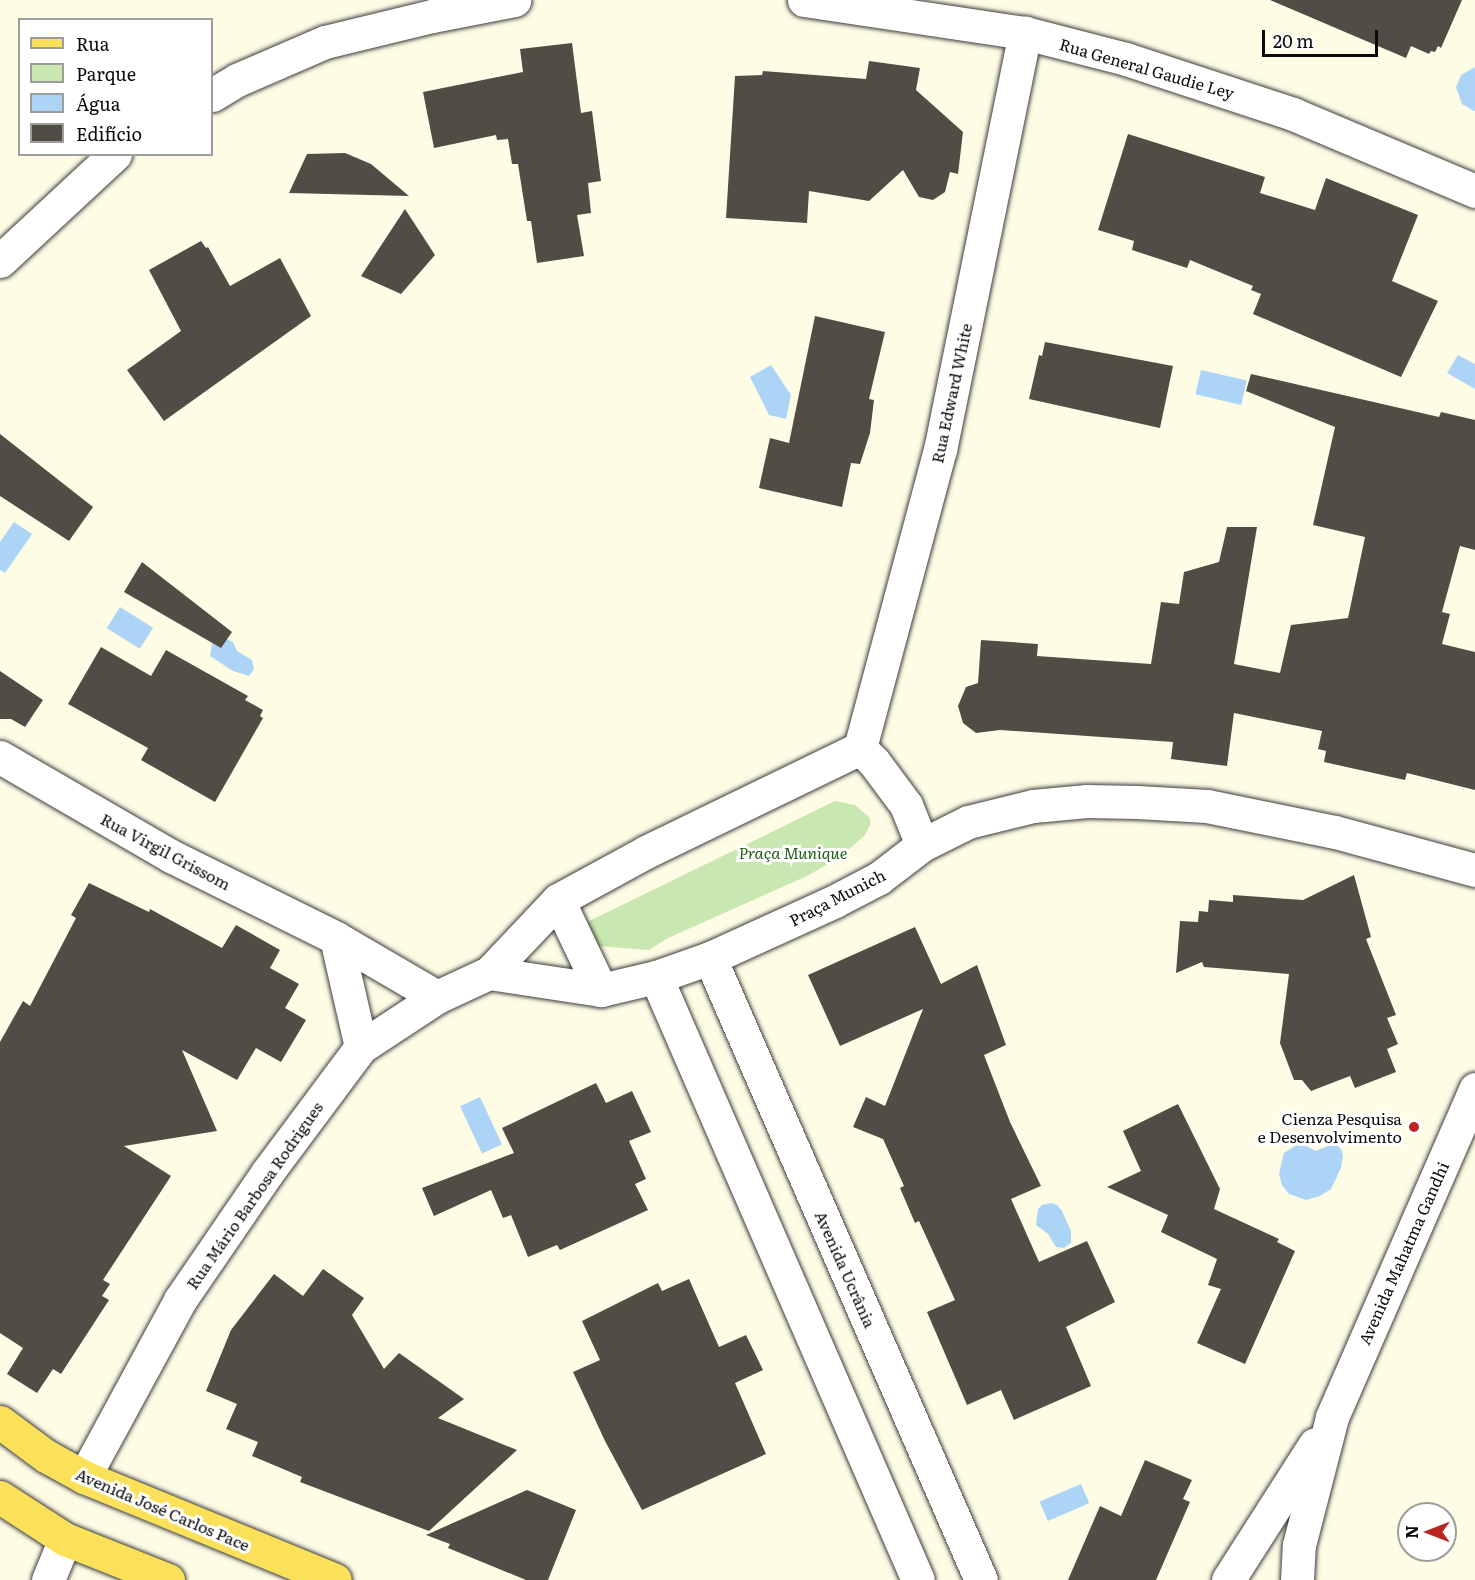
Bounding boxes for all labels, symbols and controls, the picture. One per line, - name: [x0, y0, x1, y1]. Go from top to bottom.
- legend: [18, 18, 213, 156]
- scale bar: [1265, 18, 1380, 56]
- text: 20 m: [1273, 27, 1314, 54]
- text: Rua: [76, 30, 109, 57]
- street label: Rua General Gaudie Ley: [1057, 34, 1237, 102]
- text: Parque: [76, 60, 136, 87]
- text: Água: [76, 90, 120, 117]
- text: Edifício: [76, 120, 142, 147]
- street label: Rua Edward White: [927, 321, 975, 465]
- street label: Rua Virgil Grissom: [98, 809, 234, 893]
- park label: Praça Munique: [739, 842, 847, 862]
- street label: Praça Munich: [786, 865, 888, 929]
- street label: Rua Mário Barbosa Rodrigues: [182, 1098, 326, 1292]
- place label: Cienza Pesquisa e Desenvolvimento: [1258, 1108, 1402, 1146]
- marker: Cienza Pesquisa e Desenvolvimento: [1407, 1120, 1421, 1134]
- street label: Avenida Mahatma Gandhi: [1354, 1159, 1452, 1347]
- street label: Avenida Ucrânia: [812, 1208, 880, 1330]
- street label: Avenida José Carlos Pace: [73, 1464, 253, 1554]
- north arrow: [1397, 1502, 1457, 1562]
- text: N: [1399, 1525, 1423, 1539]

